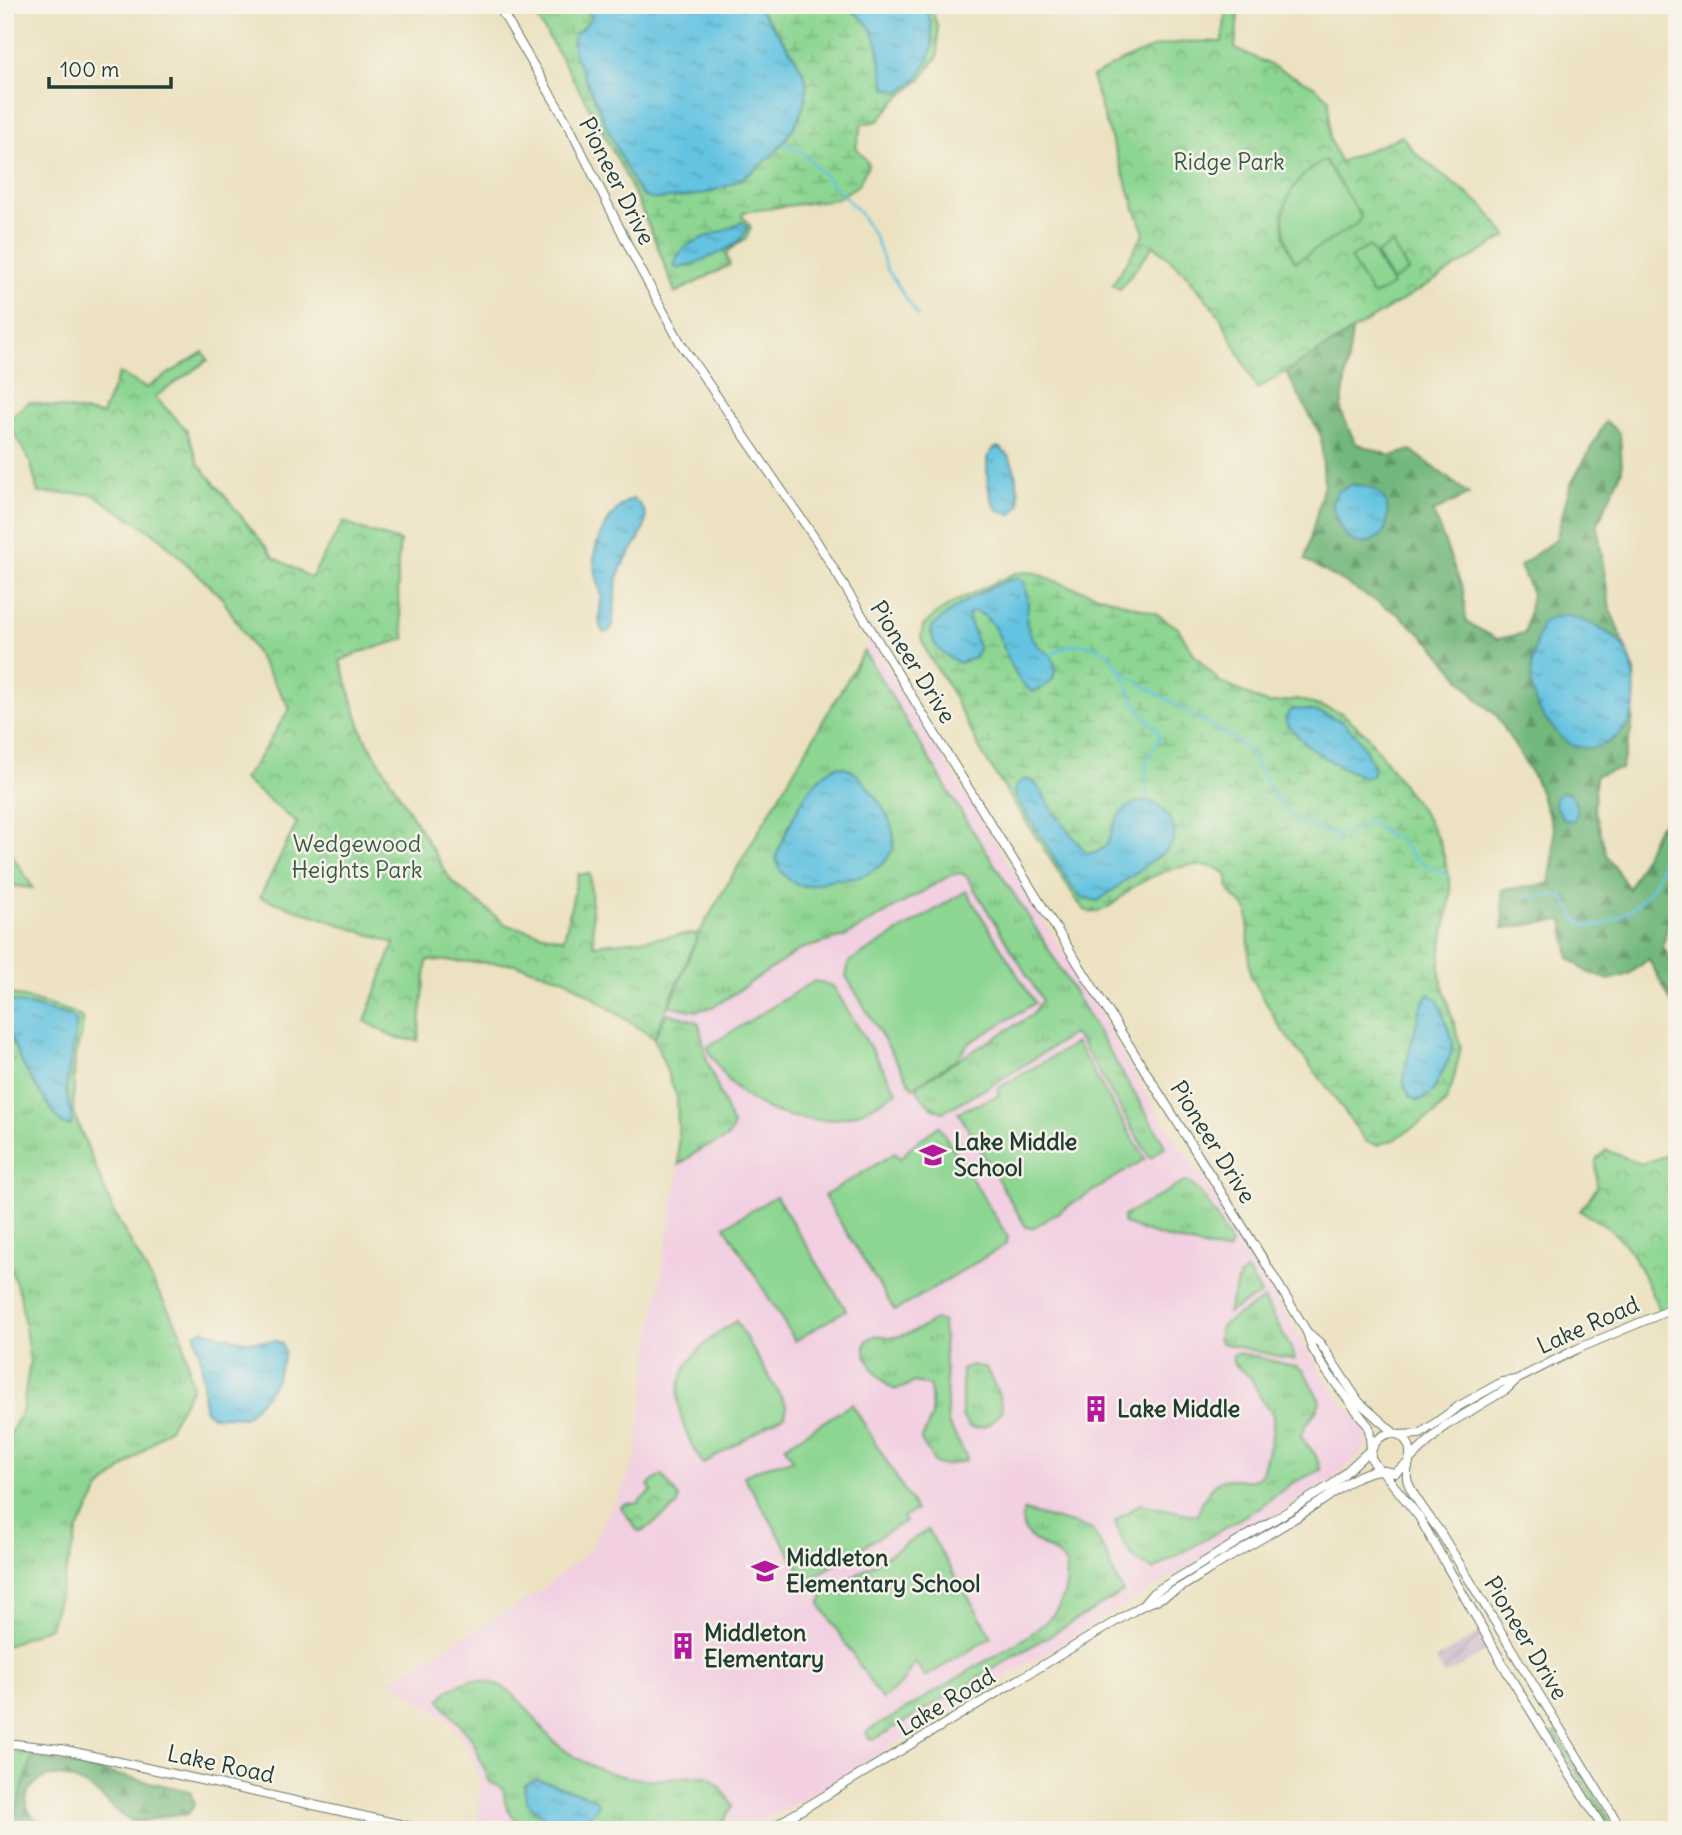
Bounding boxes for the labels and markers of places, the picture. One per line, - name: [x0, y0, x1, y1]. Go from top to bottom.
- place label: Lake Middle School: [954, 1127, 1077, 1182]
- school or university icon: Lake Middle School: [918, 1140, 948, 1170]
- building icon: Lake Middle: [1081, 1394, 1111, 1424]
- place label: Lake Middle: [1117, 1394, 1240, 1423]
- place label: Middleton Elementary School: [786, 1543, 980, 1598]
- school or university icon: Middleton Elementary School: [750, 1556, 780, 1586]
- place label: Middleton Elementary: [704, 1618, 824, 1673]
- building icon: Middleton Elementary: [668, 1631, 698, 1661]

